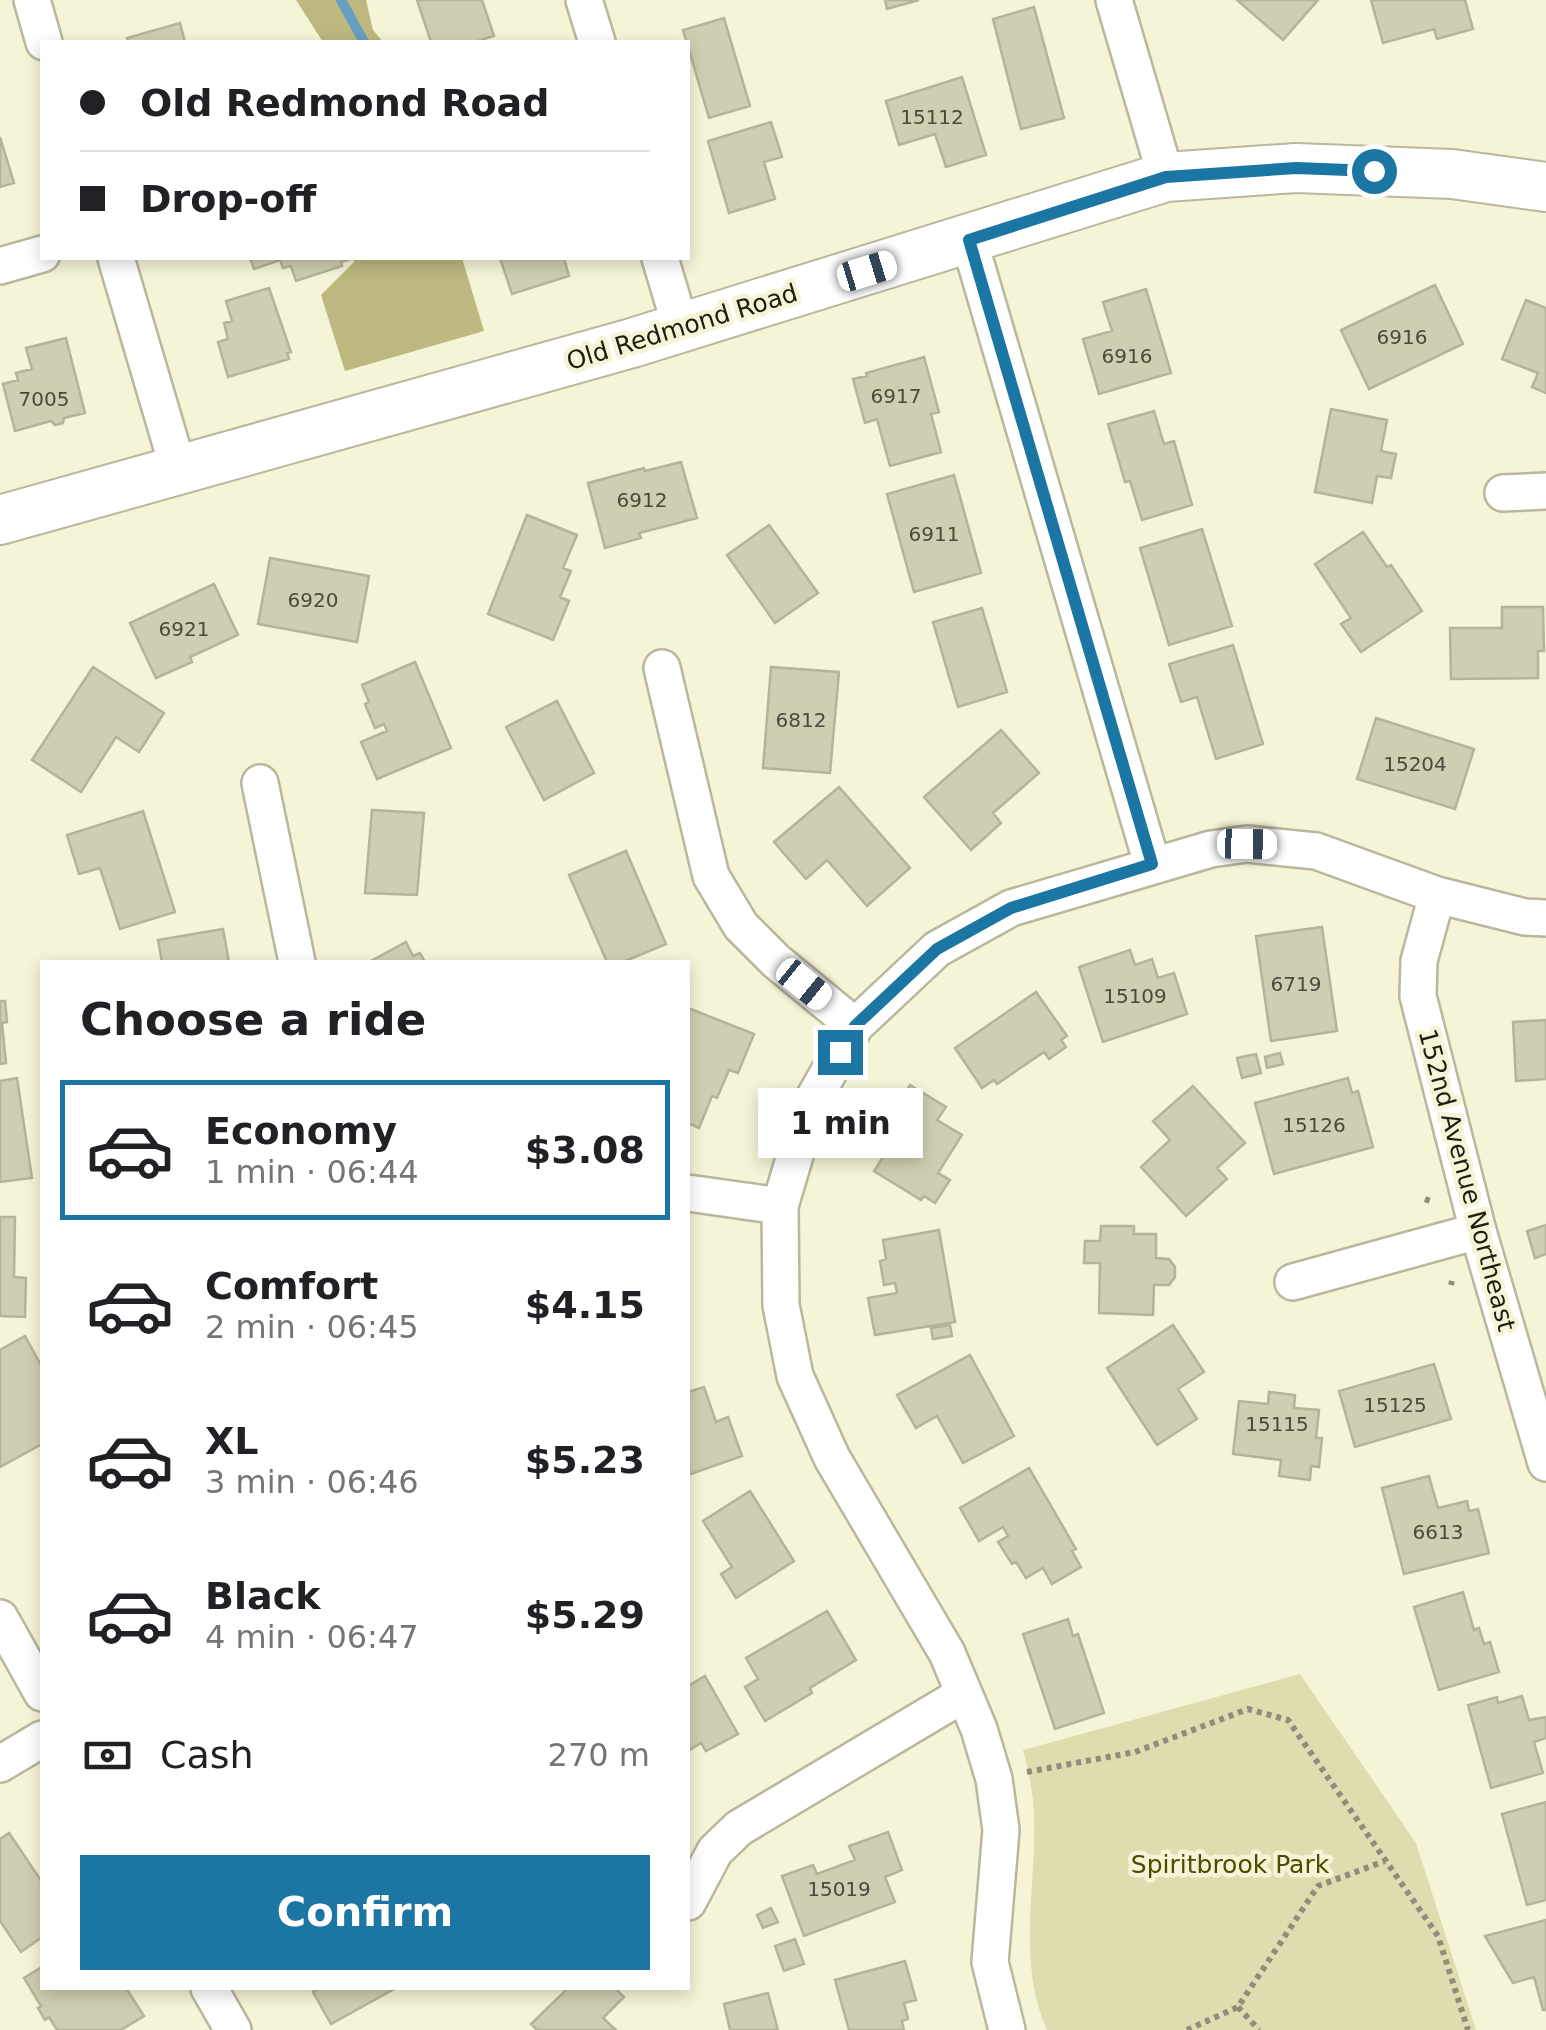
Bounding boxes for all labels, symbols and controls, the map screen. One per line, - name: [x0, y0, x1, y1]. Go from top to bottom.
- text: Old Redmond Road: [140, 81, 549, 125]
- house number: 15112: [900, 105, 964, 129]
- route start: [1352, 149, 1397, 194]
- text: Drop-off: [140, 177, 316, 221]
- car: [834, 248, 900, 294]
- street label: Old Redmond Road: [563, 278, 801, 376]
- house number: 6916: [1377, 325, 1427, 349]
- house number: 6916: [1102, 344, 1152, 368]
- house number: 6917: [871, 384, 921, 408]
- house number: 7005: [19, 387, 69, 411]
- house number: 6912: [617, 488, 667, 512]
- house number: 6911: [909, 522, 959, 546]
- house number: 6920: [288, 588, 338, 612]
- house number: 6921: [159, 617, 209, 641]
- house number: 6812: [776, 708, 826, 732]
- house number: 15204: [1383, 752, 1447, 776]
- car: [1217, 828, 1277, 860]
- car: [771, 953, 837, 1015]
- house number: 6719: [1271, 972, 1321, 996]
- house number: 15109: [1103, 984, 1167, 1008]
- text: Choose a ride: [80, 993, 426, 1046]
- street label: 152nd Avenue Northeast: [1413, 1026, 1521, 1334]
- route end: [818, 1030, 863, 1075]
- callout: 1 min: [758, 1087, 922, 1157]
- text: 1 min: [790, 1104, 891, 1142]
- icon: car: [85, 1105, 175, 1195]
- text: Economy: [205, 1109, 397, 1153]
- house number: 15126: [1282, 1113, 1346, 1137]
- text: $3.08: [525, 1128, 645, 1172]
- text: 1 min · 06:44: [205, 1153, 419, 1191]
- icon: car: [85, 1260, 175, 1350]
- text: Comfort: [205, 1264, 378, 1308]
- text: $4.15: [525, 1283, 645, 1327]
- text: 2 min · 06:45: [205, 1308, 419, 1346]
- house number: 15125: [1363, 1393, 1427, 1417]
- house number: 15115: [1245, 1412, 1309, 1436]
- icon: car: [85, 1415, 175, 1505]
- text: XL: [205, 1419, 259, 1463]
- text: $5.23: [525, 1438, 645, 1482]
- text: 3 min · 06:46: [205, 1463, 419, 1501]
- house number: 6613: [1413, 1520, 1463, 1544]
- icon: car: [85, 1570, 175, 1660]
- text: Black: [205, 1574, 320, 1618]
- text: $5.29: [525, 1593, 645, 1637]
- text: 4 min · 06:47: [205, 1618, 419, 1656]
- icon: cash: [80, 1728, 135, 1783]
- text: Cash: [160, 1733, 254, 1777]
- text: 270 m: [548, 1736, 650, 1774]
- park label: Spiritbrook Park: [1131, 1850, 1330, 1879]
- button: Confirm: [80, 1855, 650, 1970]
- house number: 15019: [807, 1877, 871, 1901]

